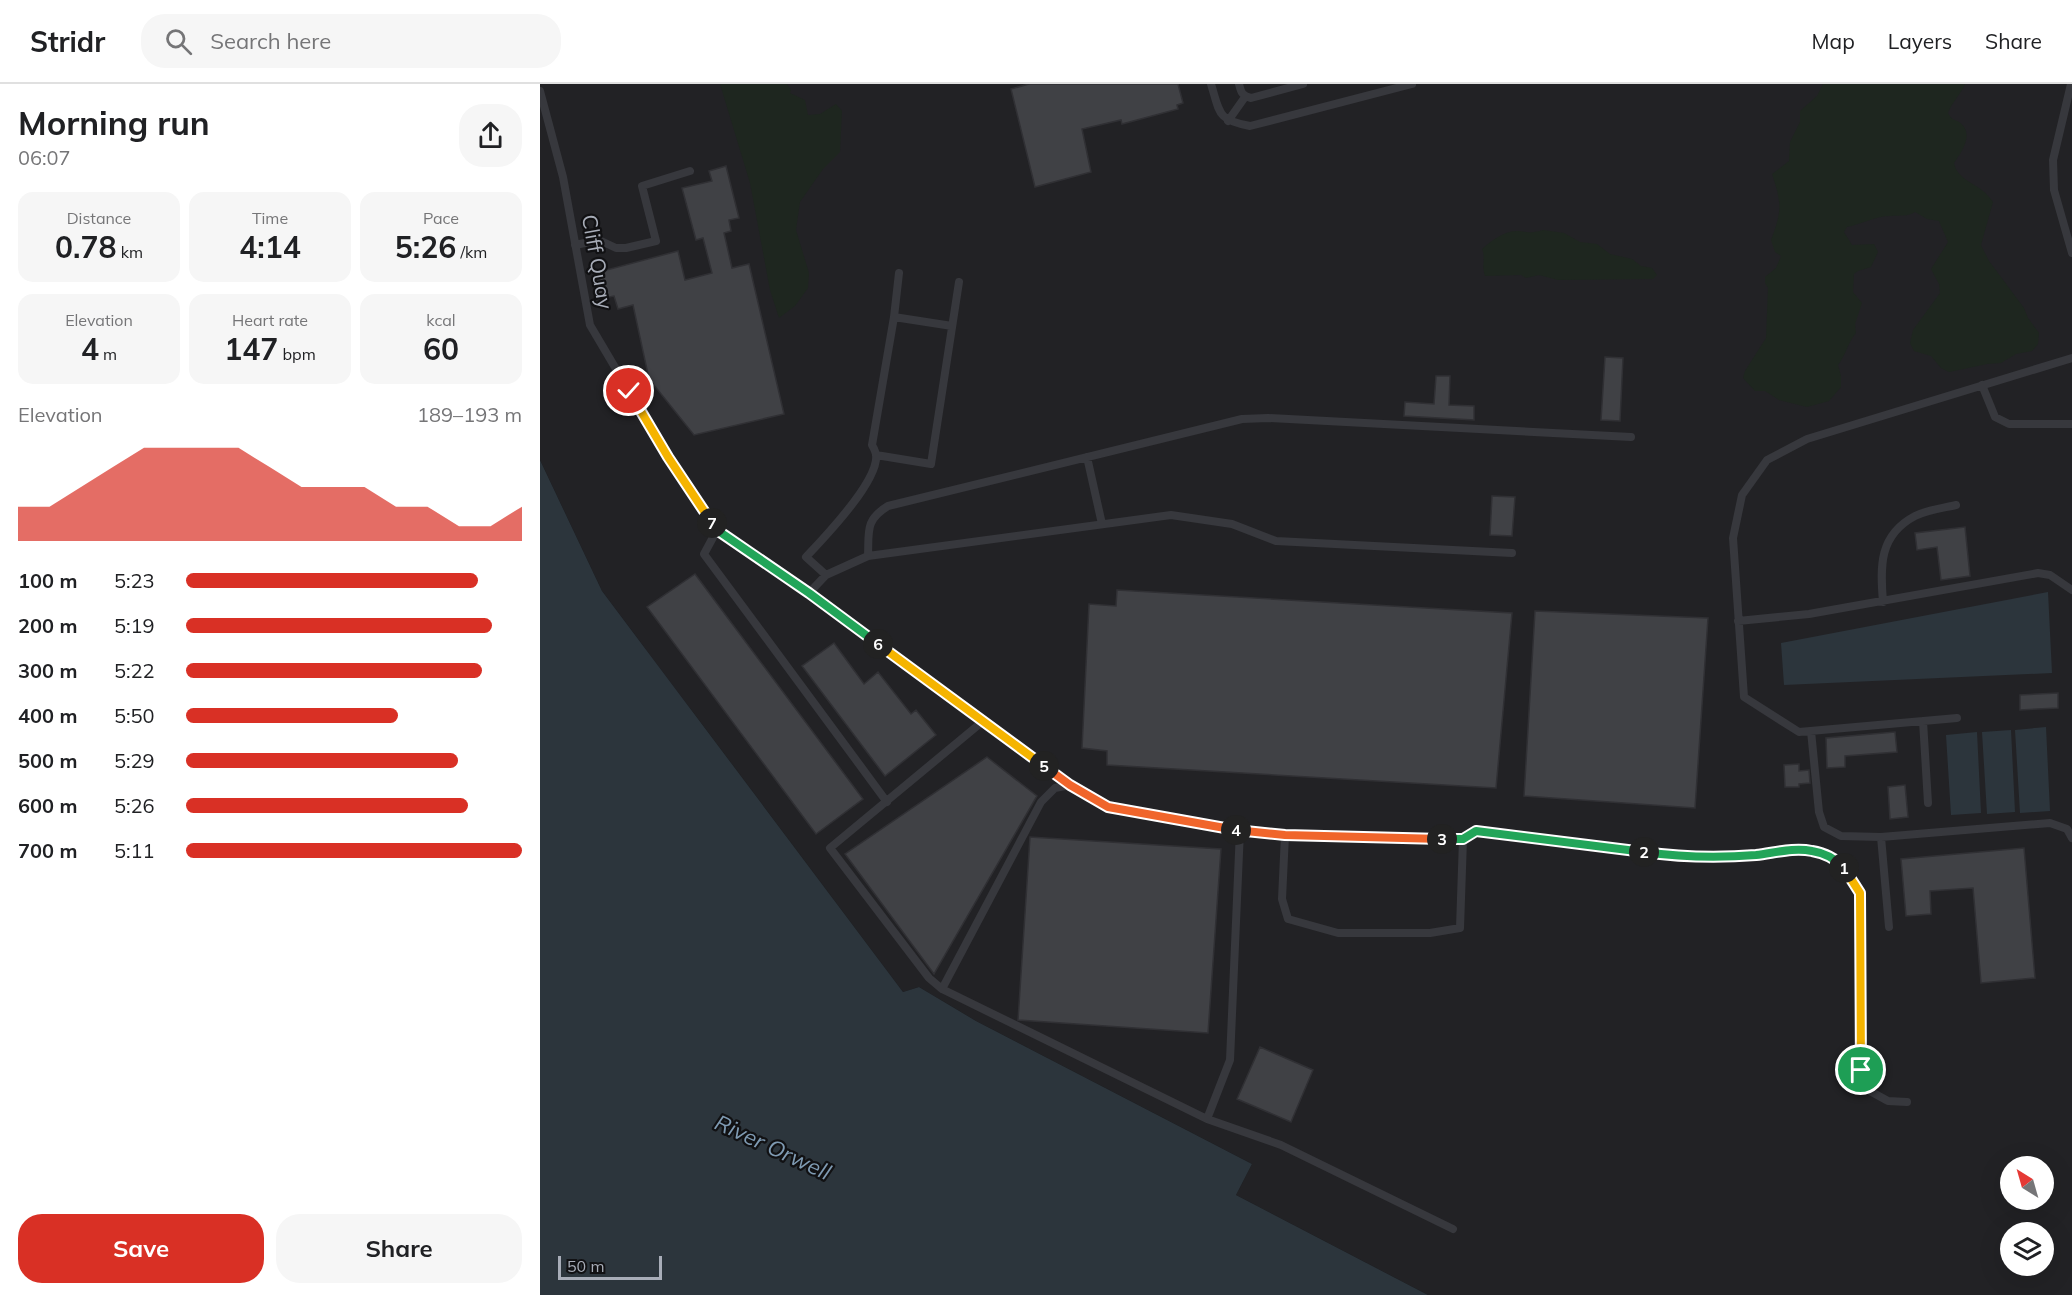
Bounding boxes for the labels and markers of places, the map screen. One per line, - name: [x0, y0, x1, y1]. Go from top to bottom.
- pin: [603, 365, 654, 416]
- pin: 7: [697, 508, 727, 538]
- pin: 6: [863, 629, 893, 659]
- pin: 5: [1029, 751, 1059, 781]
- pin: 4: [1221, 815, 1251, 845]
- pin: 3: [1427, 824, 1457, 854]
- pin: 2: [1629, 837, 1659, 867]
- pin: 1: [1829, 853, 1859, 883]
- pin: [1835, 1044, 1886, 1095]

